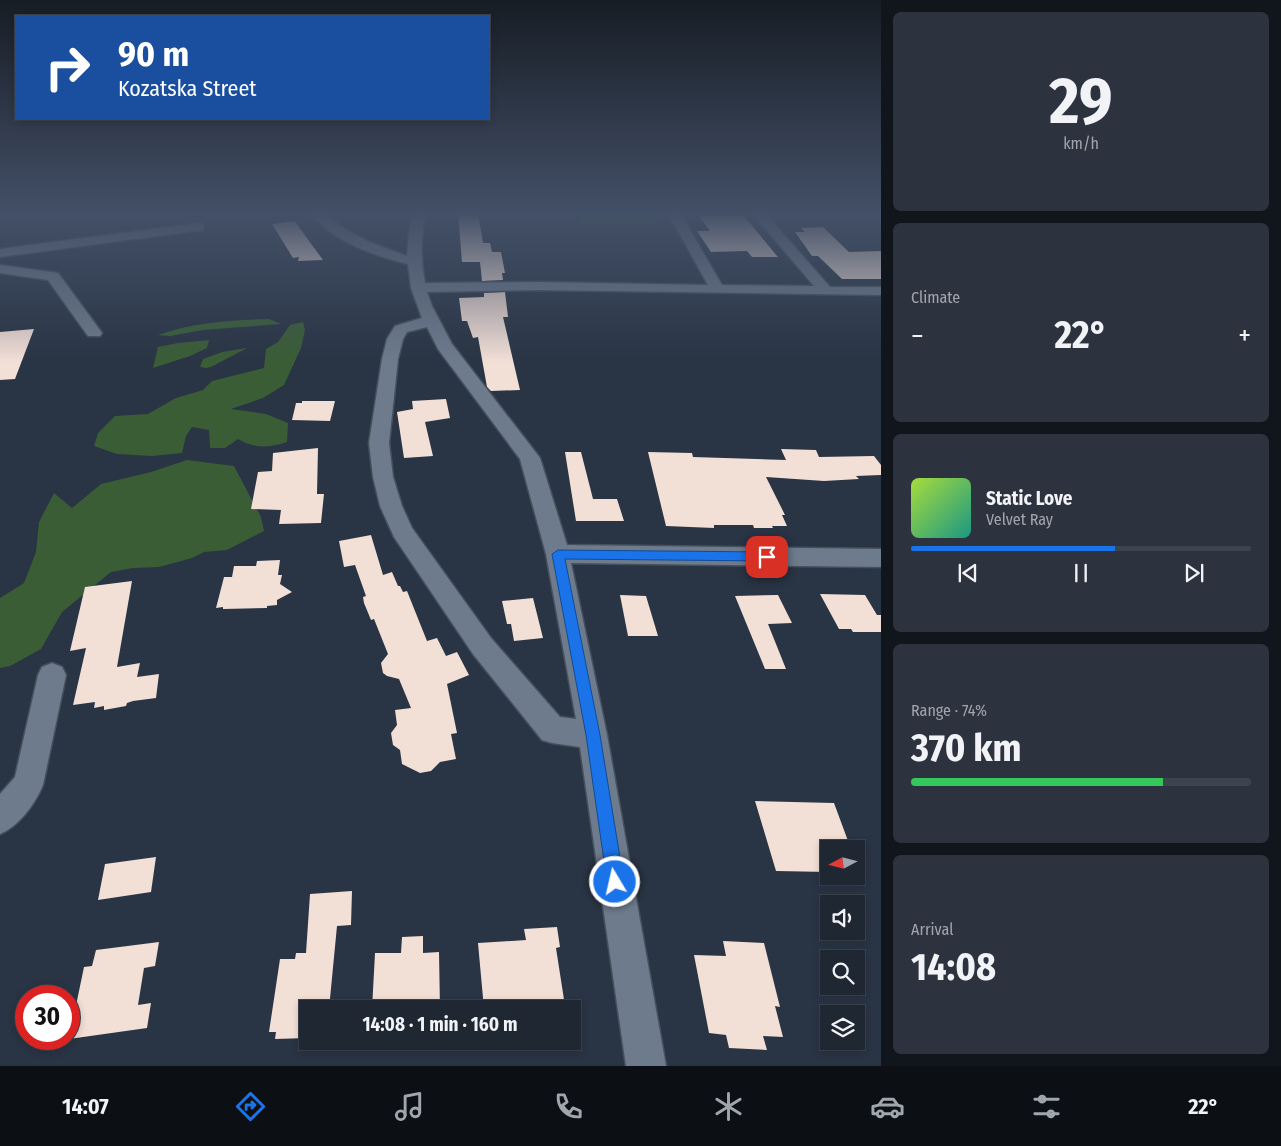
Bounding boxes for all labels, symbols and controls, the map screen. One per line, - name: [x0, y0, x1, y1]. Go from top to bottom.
- text: 90 m: [118, 33, 189, 75]
- icon: right: [35, 35, 100, 100]
- text: 29: [1049, 62, 1113, 140]
- text: Kozatska Street: [118, 75, 257, 102]
- text: km/h: [1063, 134, 1099, 153]
- text: Climate: [911, 288, 960, 307]
- text: 22°: [1054, 312, 1107, 358]
- text: −: [911, 319, 924, 352]
- text: +: [1238, 319, 1251, 352]
- text: Static Love: [986, 487, 1073, 510]
- text: Velvet Ray: [986, 510, 1053, 529]
- pin: [746, 536, 788, 578]
- icon: arrive: [753, 543, 781, 571]
- icon: previous: [954, 559, 982, 587]
- icon: pause: [1067, 559, 1095, 587]
- icon: next: [1180, 559, 1208, 587]
- text: Range · 74%: [911, 701, 987, 720]
- text: 370 km: [911, 725, 1022, 771]
- north arrow: [820, 840, 865, 885]
- map controls: [820, 840, 865, 1050]
- position arrow: [588, 855, 640, 907]
- button: sound: [820, 895, 865, 940]
- text: Arrival: [911, 920, 953, 939]
- text: 14:08: [911, 944, 996, 990]
- button: search: [820, 950, 865, 995]
- speed limit sign: 30: [15, 985, 80, 1050]
- button: layers: [820, 1005, 865, 1050]
- text: 14:08 · 1 min · 160 m: [362, 1013, 518, 1036]
- icon: directions: [233, 1089, 268, 1124]
- icon: music: [392, 1089, 427, 1124]
- icon: phone: [551, 1089, 586, 1124]
- icon: climate: [711, 1089, 746, 1124]
- icon: car: [870, 1089, 905, 1124]
- icon: filters: [1029, 1089, 1064, 1124]
- text: 14:07: [62, 1093, 109, 1120]
- text: 22°: [1188, 1093, 1219, 1120]

